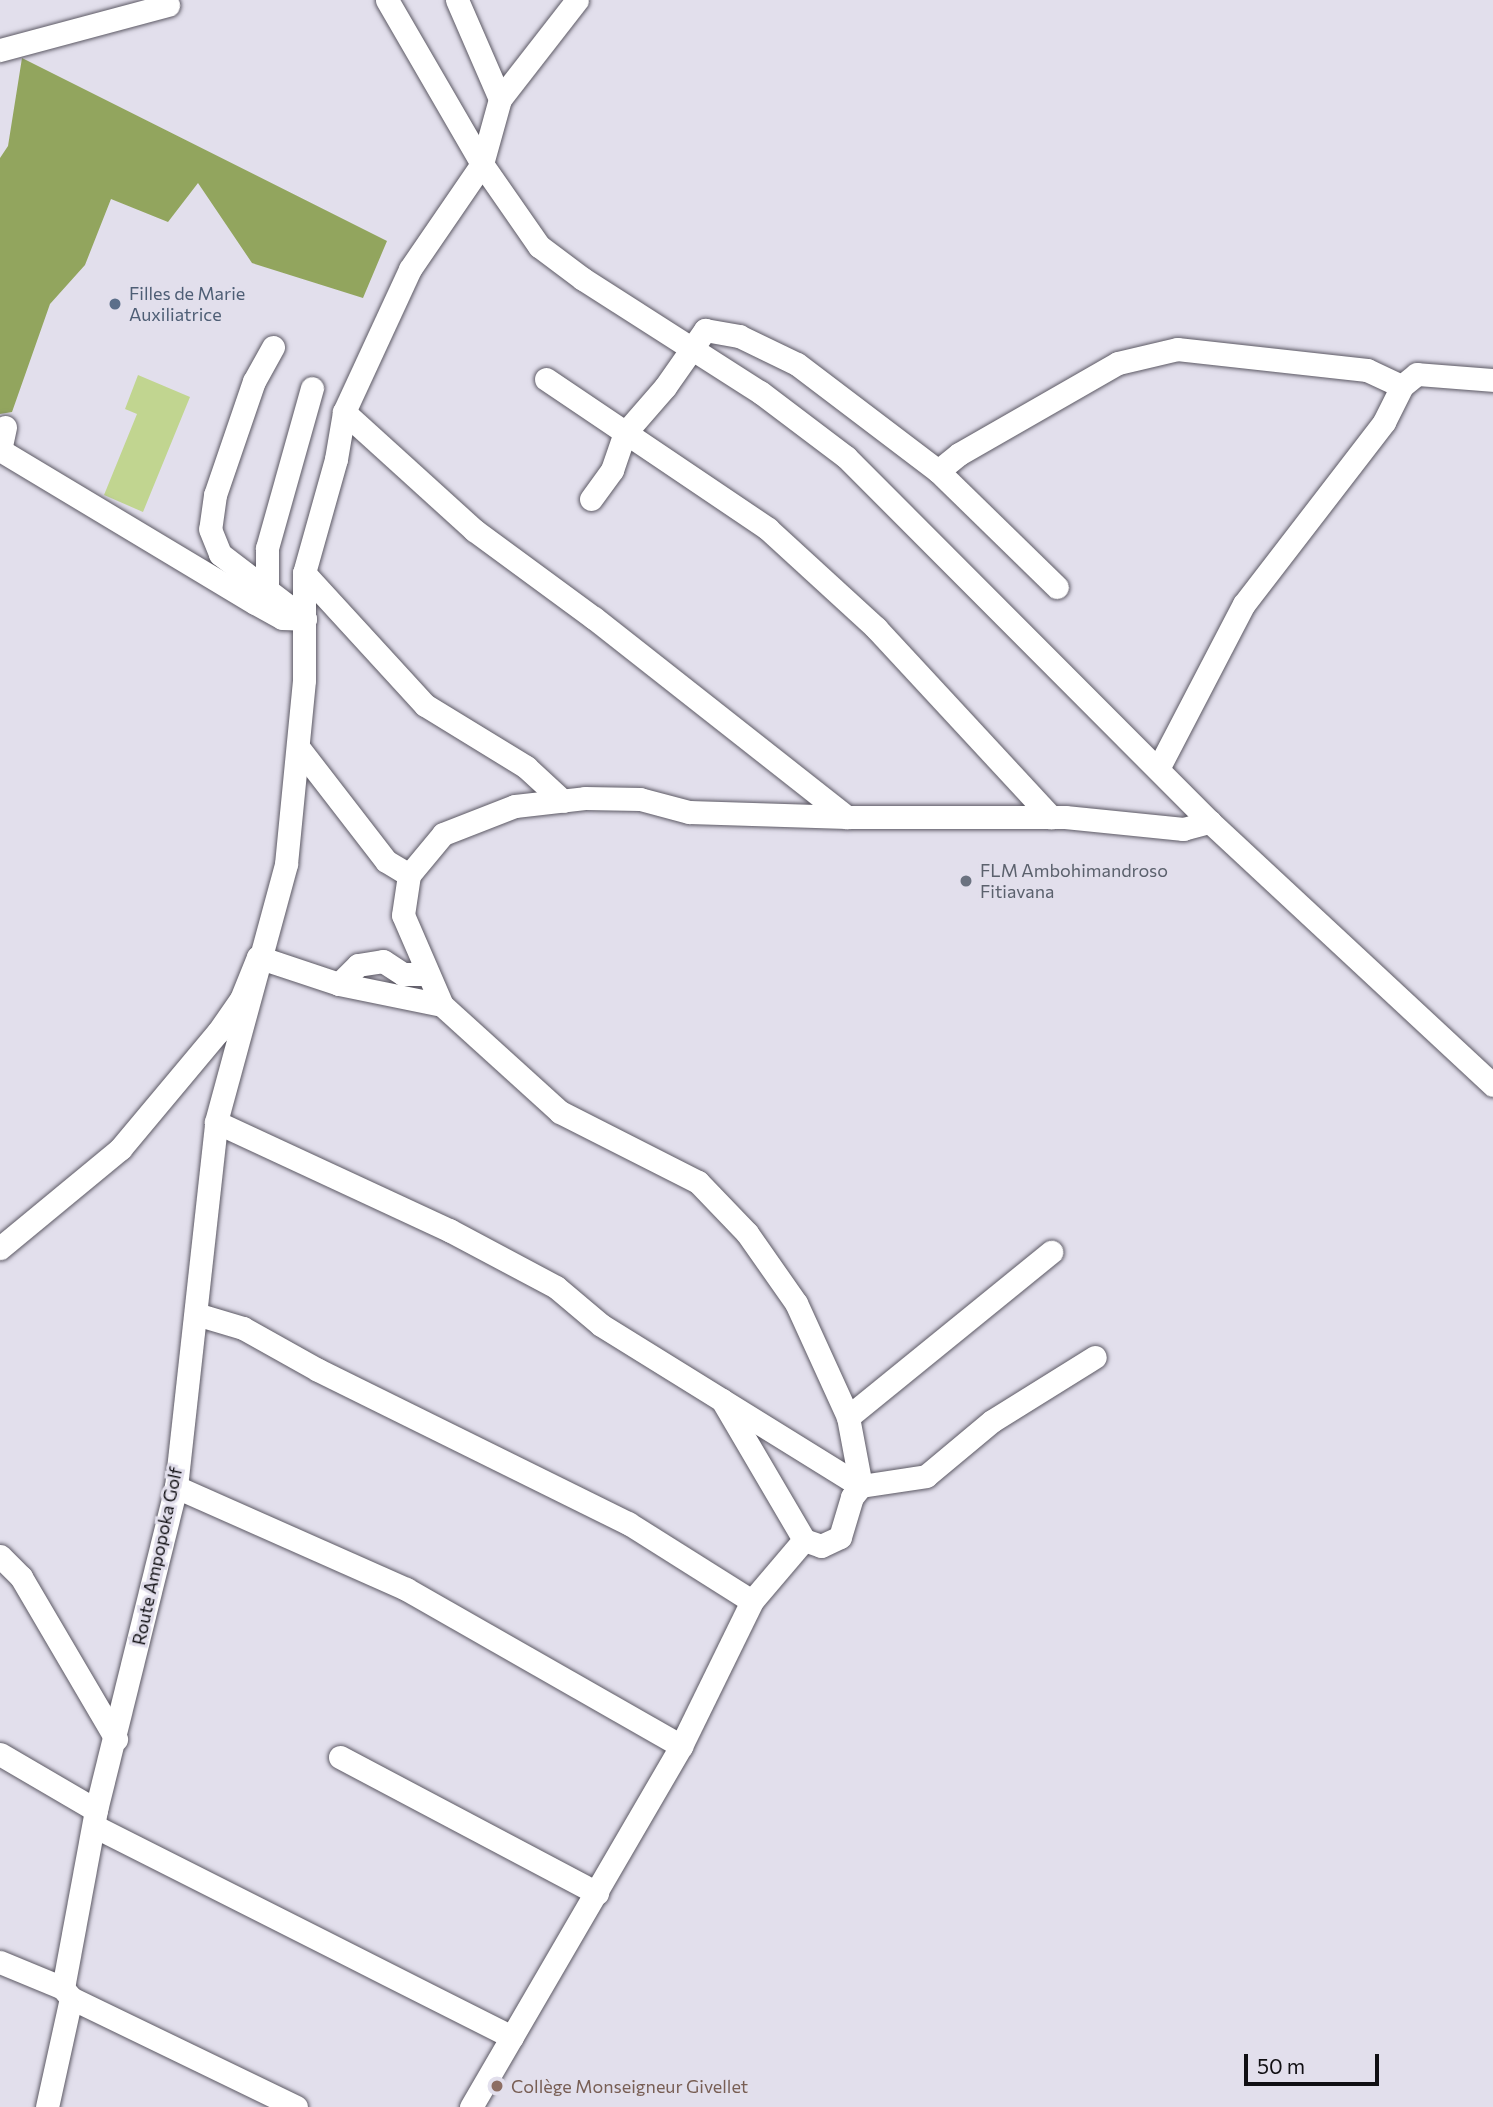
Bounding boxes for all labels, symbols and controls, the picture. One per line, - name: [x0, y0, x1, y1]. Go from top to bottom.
- place label: Filles de Marie Auxiliatrice: [129, 283, 245, 326]
- marker: Filles de Marie Auxiliatrice: [107, 296, 123, 312]
- place label: FLM Ambohimandroso Fitiavana: [980, 860, 1168, 903]
- marker: FLM Ambohimandroso Fitiavana: [958, 873, 974, 889]
- street label: Route Ampopoka Golf: [128, 1465, 186, 1647]
- scale bar: [1248, 2040, 1383, 2084]
- text: 50 m: [1257, 2053, 1305, 2078]
- place label: Collège Monseigneur Givellet: [511, 2075, 748, 2097]
- marker: Collège Monseigneur Givellet: [489, 2078, 505, 2094]

